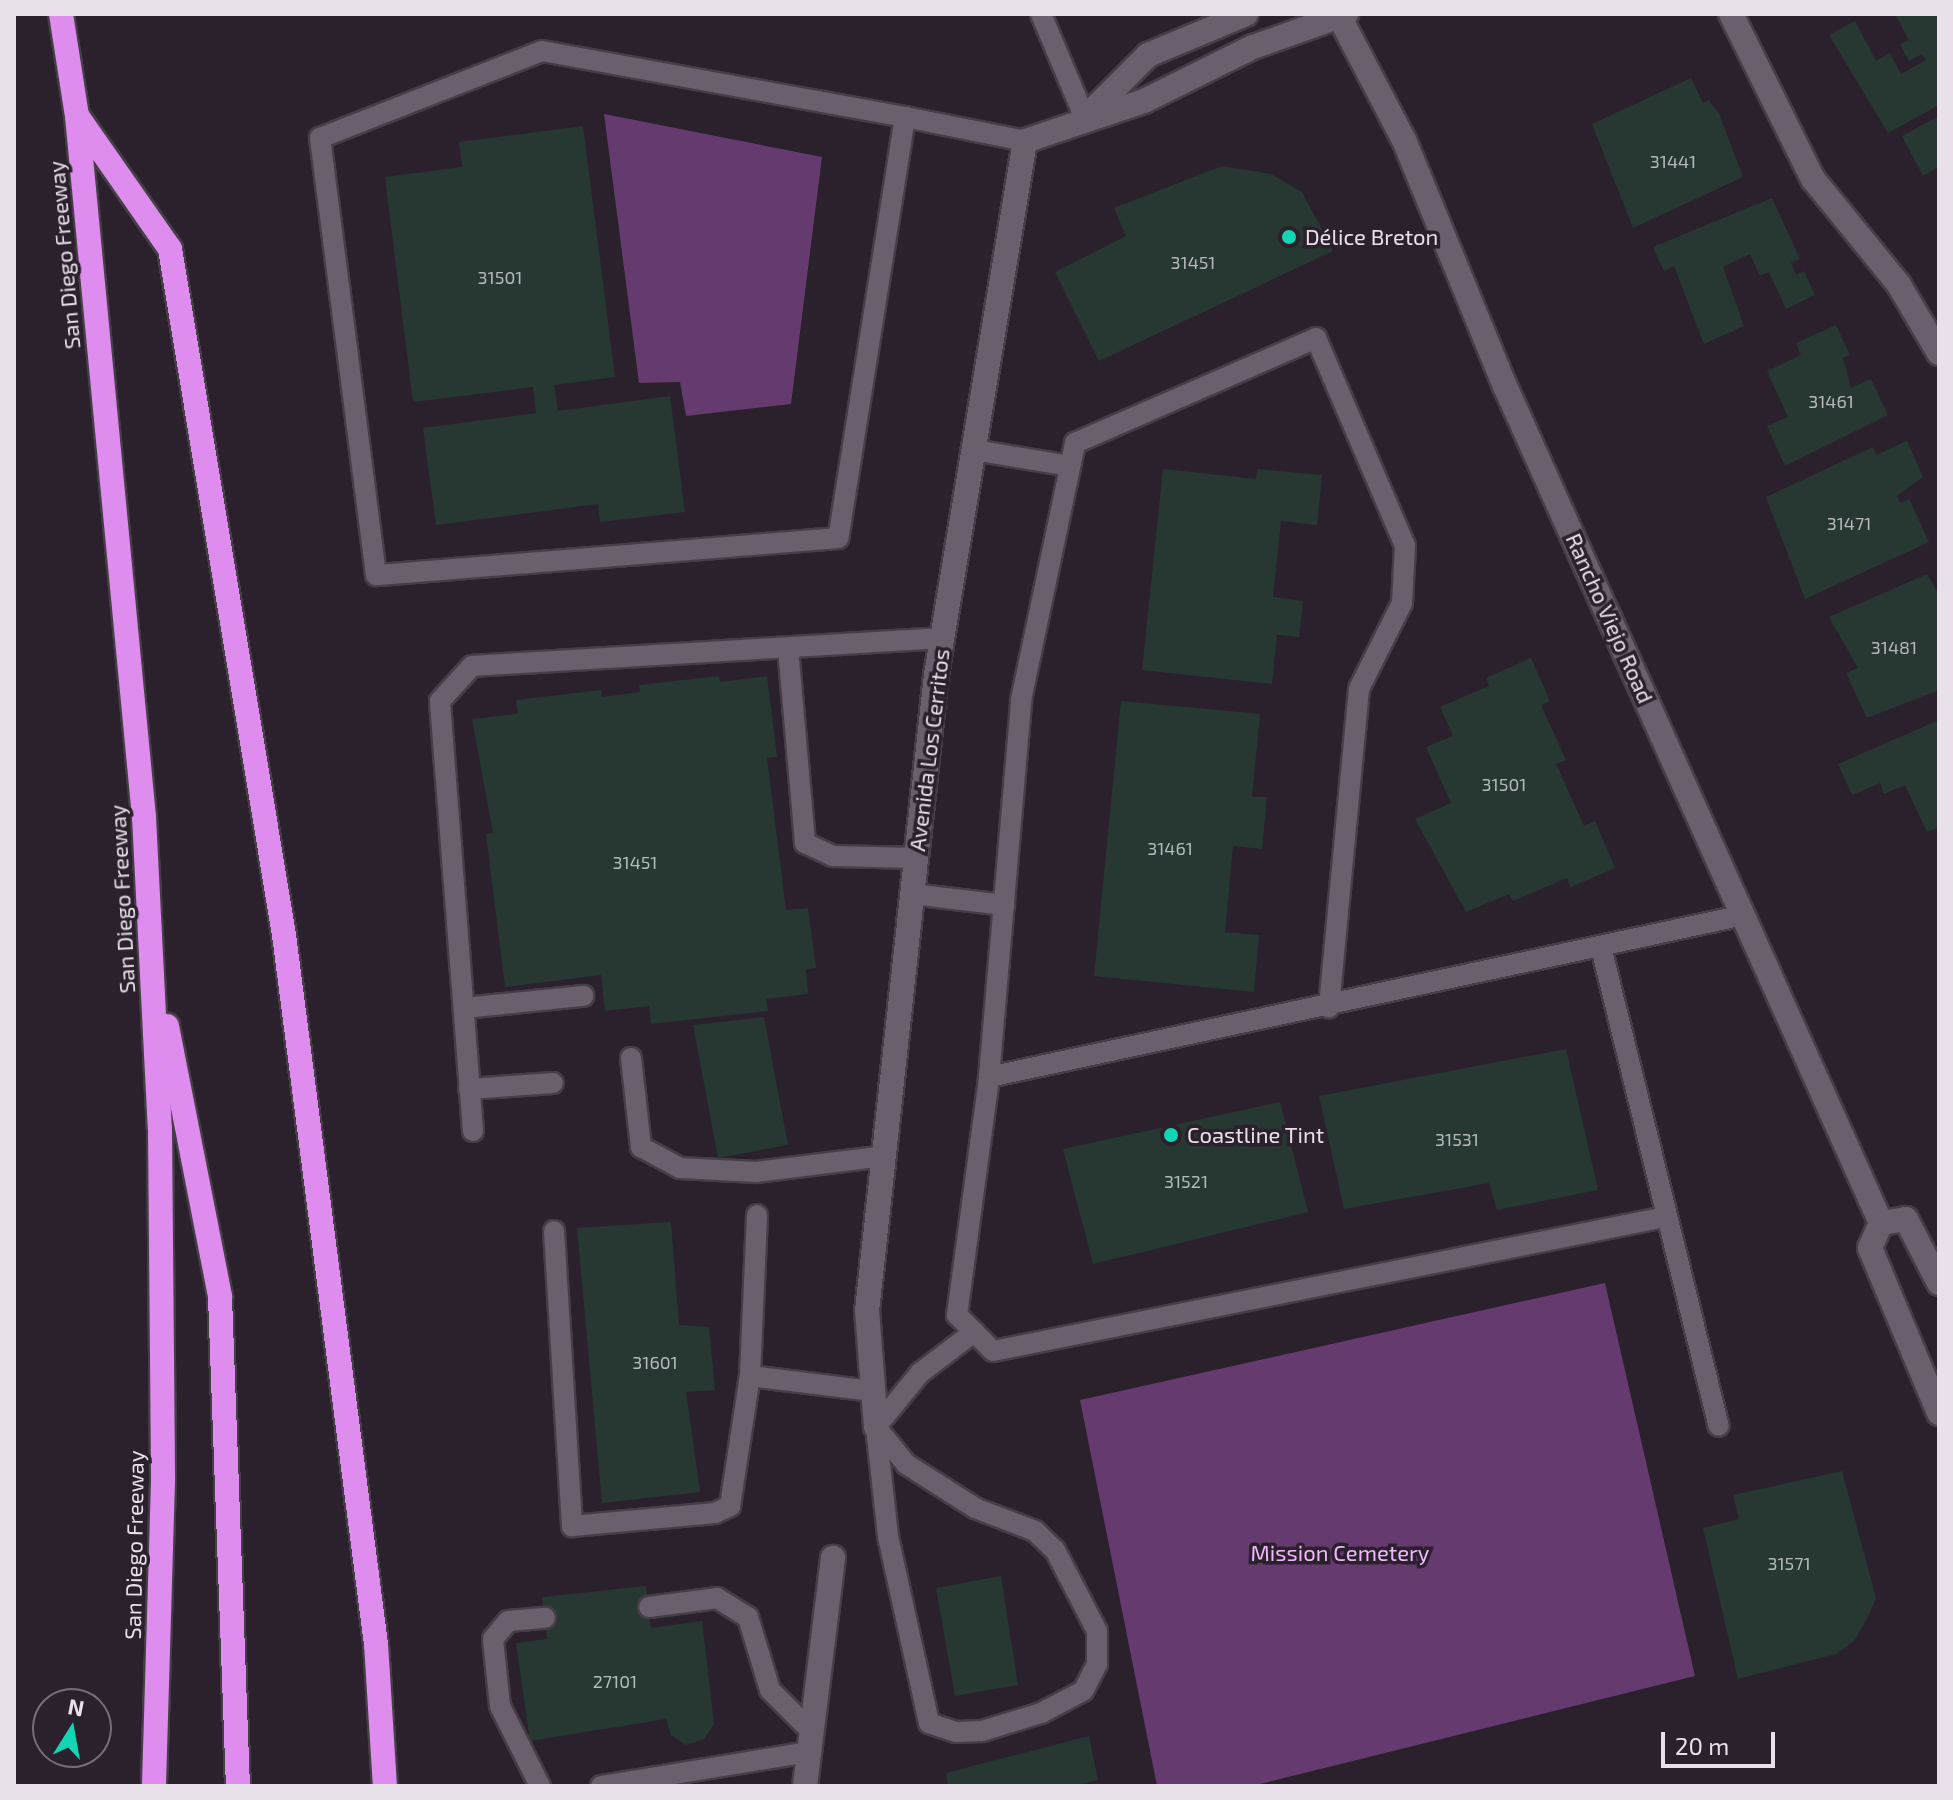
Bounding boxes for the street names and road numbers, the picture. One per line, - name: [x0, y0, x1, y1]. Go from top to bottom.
- street label: San Diego Freeway: [43, 160, 85, 350]
- street label: Rancho Viejo Road: [1561, 529, 1659, 707]
- street label: Avenida Los Cerritos: [903, 647, 955, 853]
- street label: San Diego Freeway: [104, 804, 140, 994]
- street label: San Diego Freeway: [119, 1450, 149, 1640]

